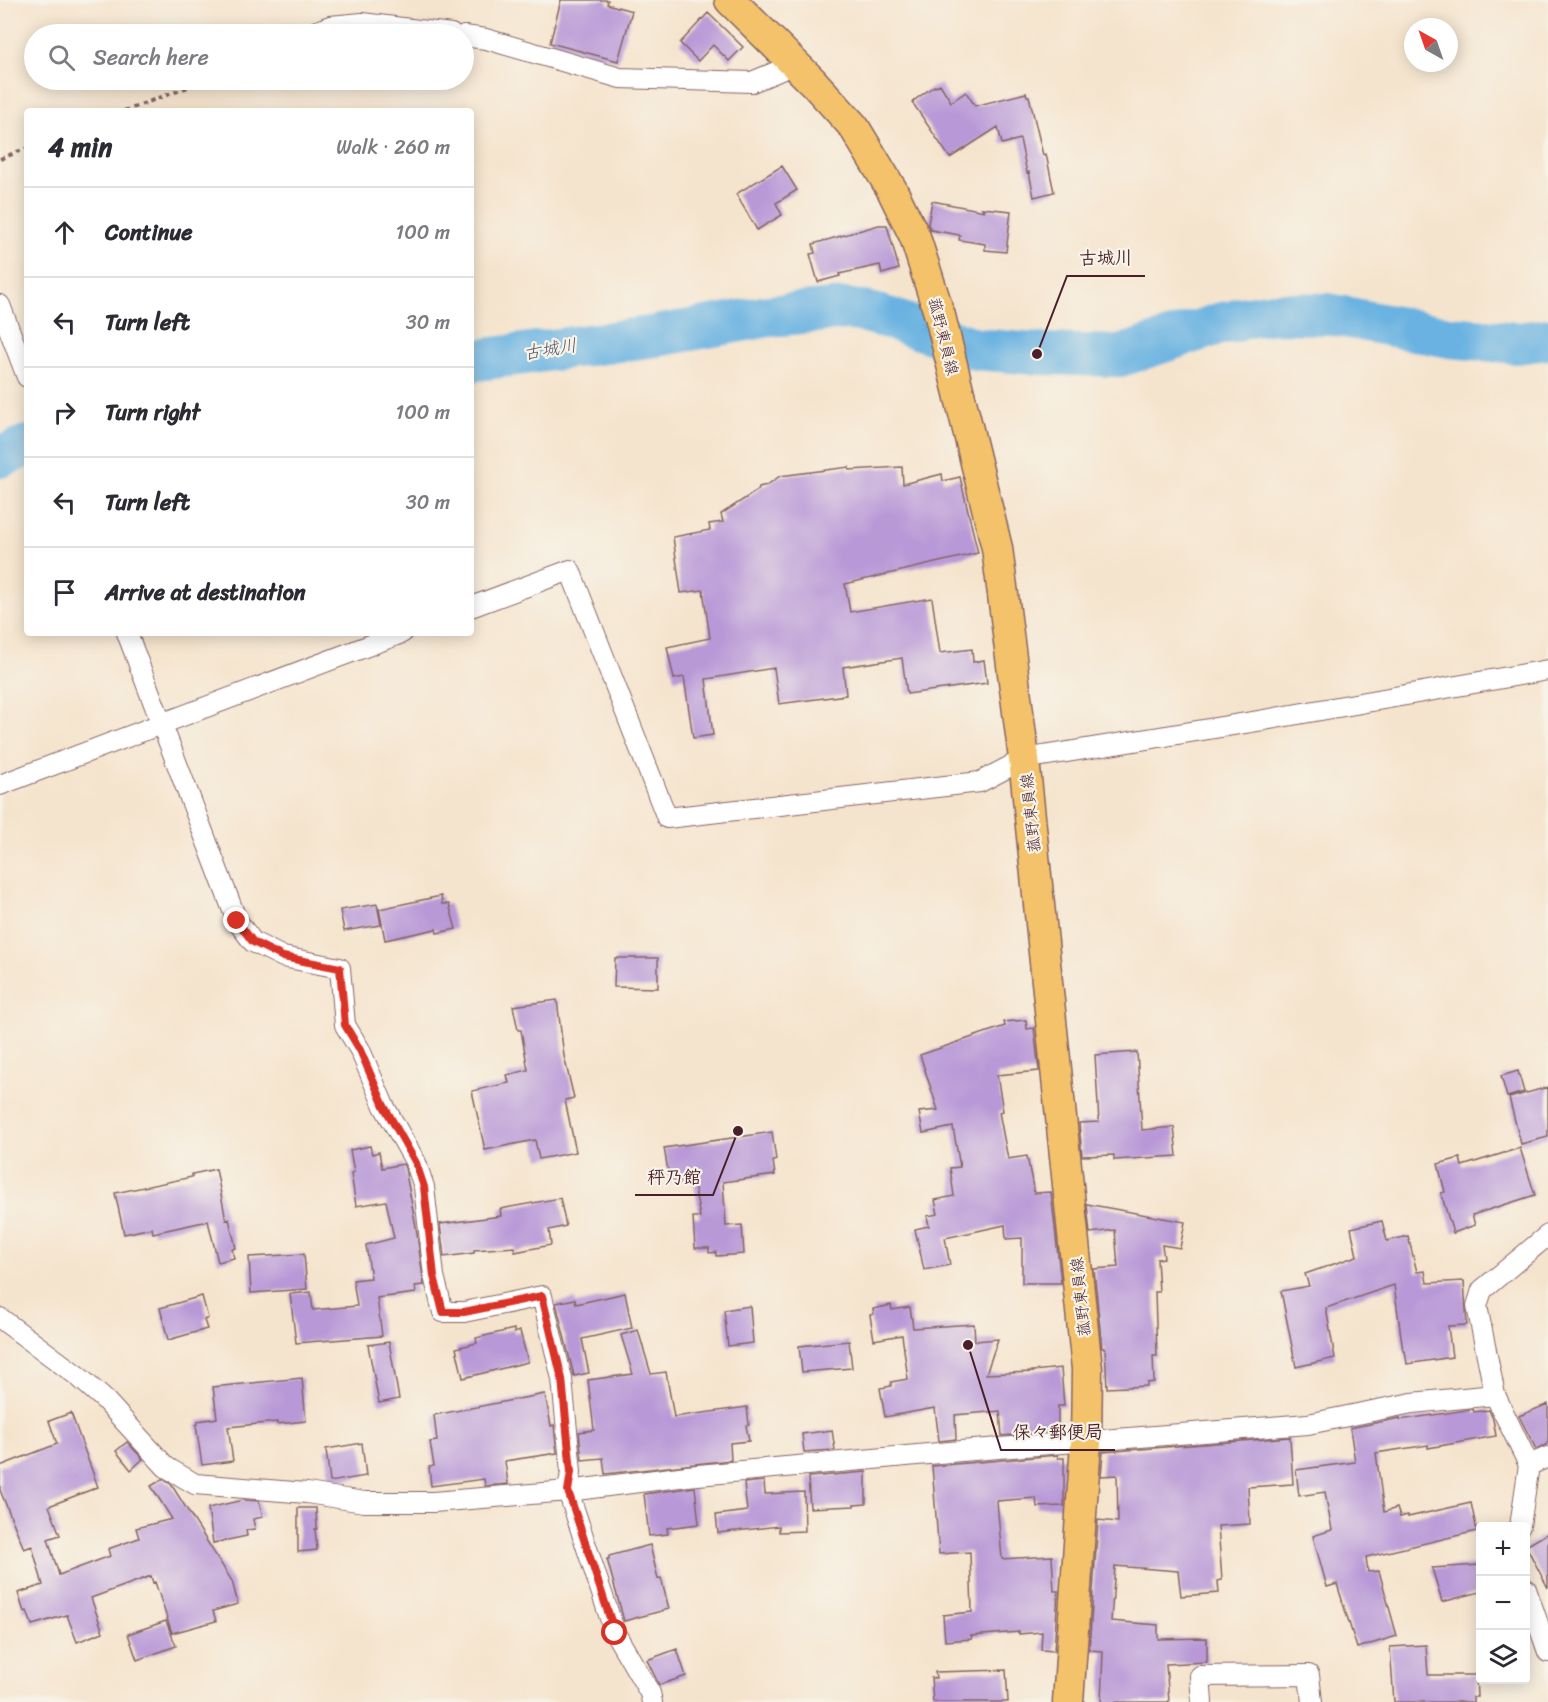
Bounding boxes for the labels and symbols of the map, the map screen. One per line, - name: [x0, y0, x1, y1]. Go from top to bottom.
- north arrow: [1404, 18, 1458, 72]
- callout: 古城川: [1067, 240, 1145, 276]
- text: 古城川: [1079, 242, 1133, 274]
- street label: 菰野東員線: [920, 294, 967, 378]
- water label: 古城川: [521, 329, 579, 369]
- street label: 菰野東員線: [1012, 772, 1049, 854]
- route end: [223, 907, 249, 933]
- callout: 秤乃館: [635, 1159, 713, 1195]
- text: 秤乃館: [647, 1161, 701, 1193]
- street label: 菰野東員線: [1062, 1256, 1099, 1338]
- callout: 保々郵便局: [1001, 1414, 1115, 1450]
- text: 保々郵便局: [1013, 1416, 1103, 1448]
- route start: [601, 1619, 627, 1645]

